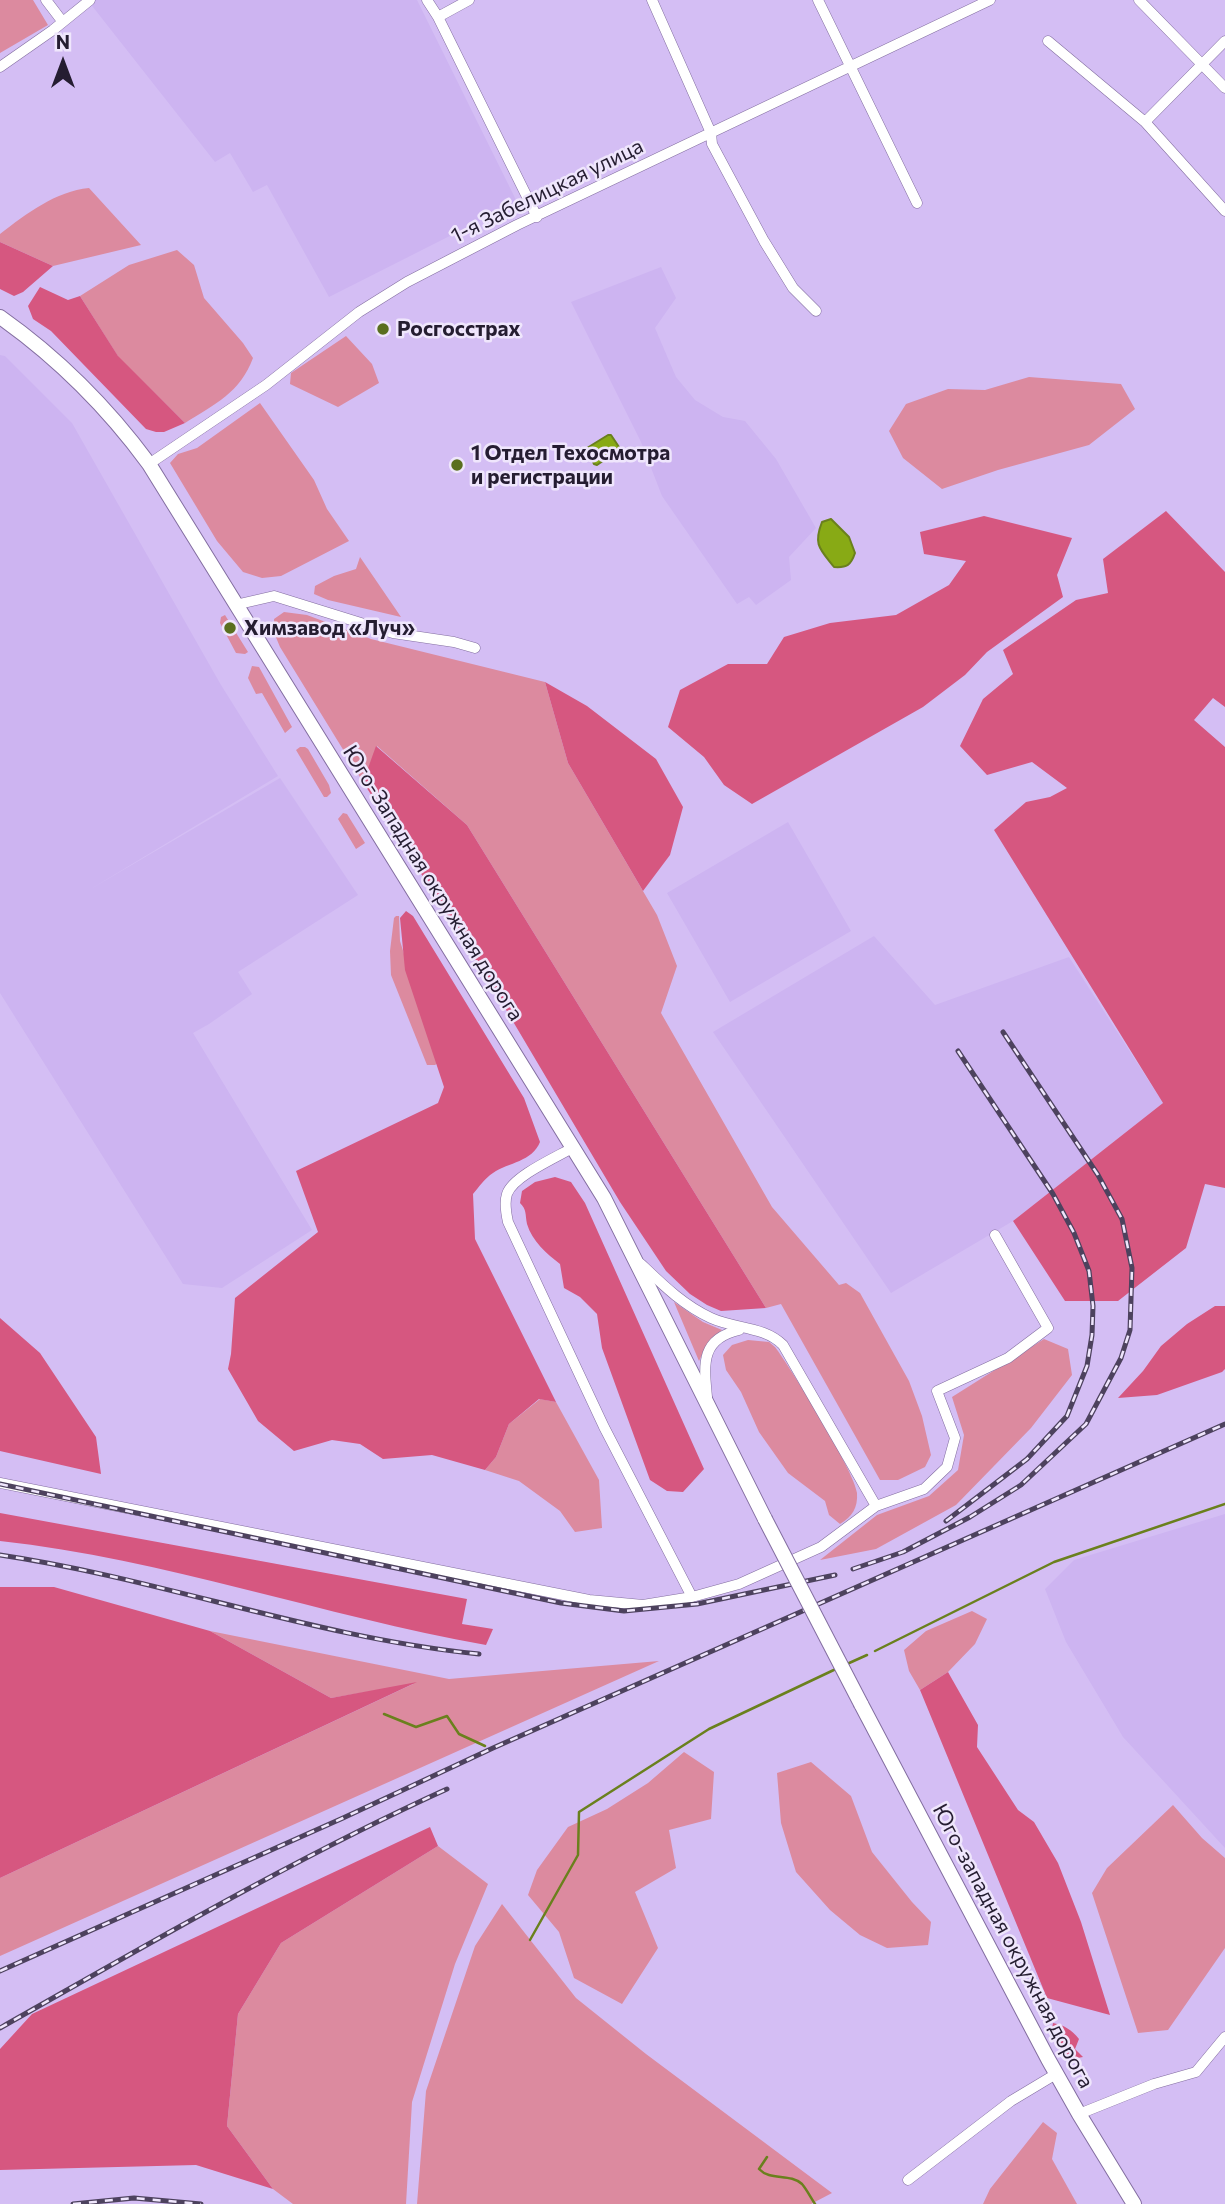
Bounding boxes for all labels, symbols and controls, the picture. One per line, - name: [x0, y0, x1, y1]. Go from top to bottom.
- north arrow: [28, 28, 98, 98]
- text: N: [56, 30, 70, 53]
- street label: 1-я Забелицкая улица: [447, 134, 647, 248]
- place label: Росгосстрах: [397, 316, 520, 342]
- marker: Росгосстрах: [375, 321, 391, 337]
- place label: 1 Отдел Техосмотра и регистрации: [471, 440, 670, 490]
- marker: 1 Отдел Техосмотра и регистрации: [449, 457, 465, 473]
- place label: Химзавод «Луч»: [244, 615, 415, 641]
- marker: Химзавод «Луч»: [222, 620, 238, 636]
- street label: Юго-Западная окружная дорога: [337, 741, 529, 1025]
- street label: Юго-западная окружная дорога: [927, 1800, 1099, 2092]

